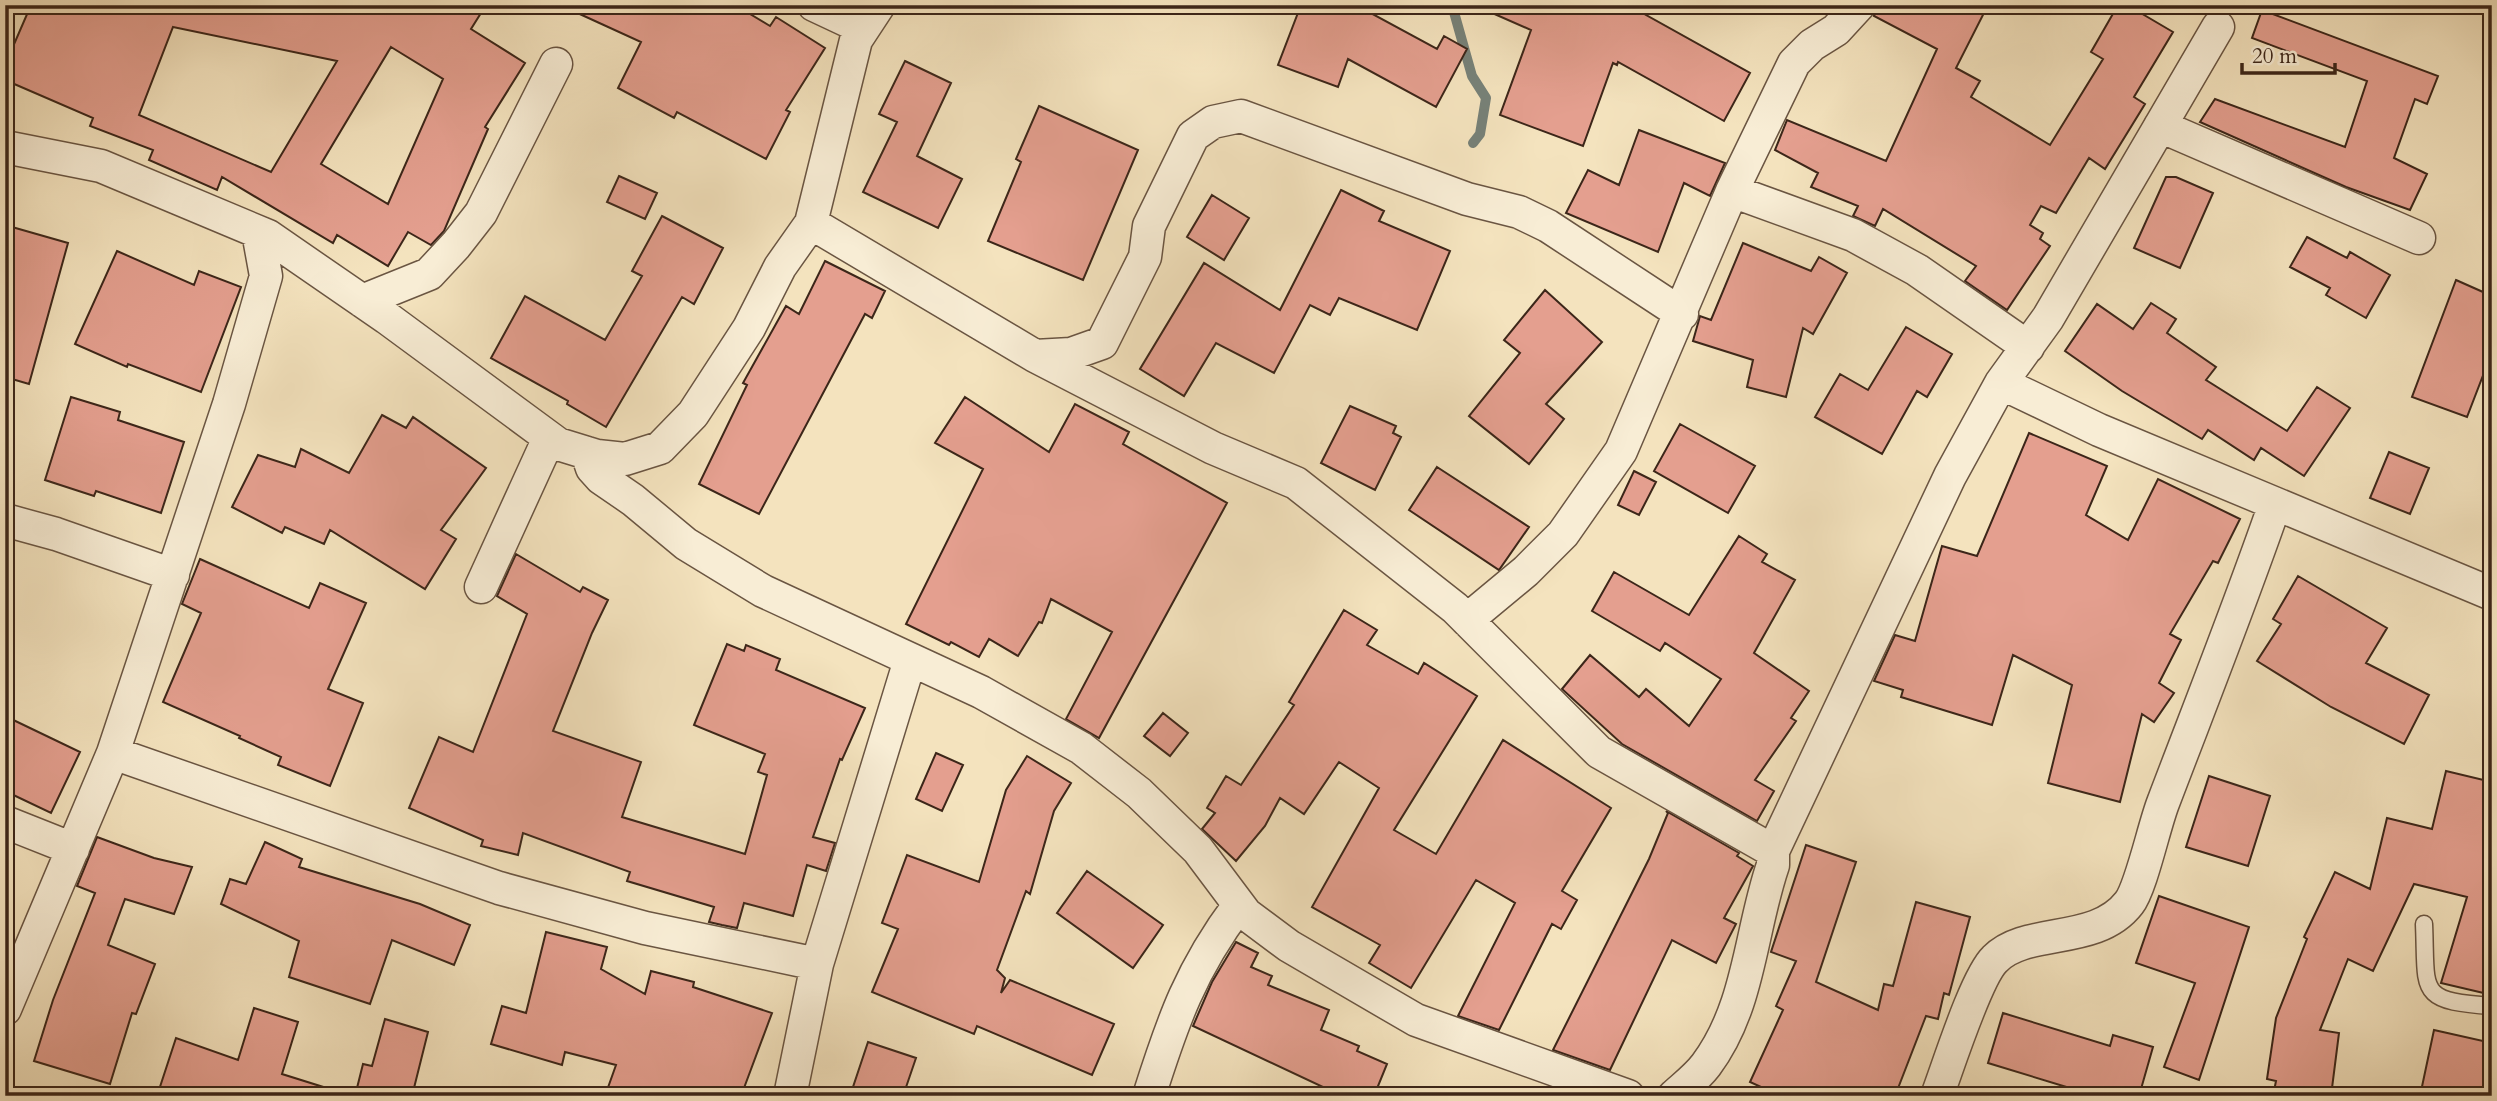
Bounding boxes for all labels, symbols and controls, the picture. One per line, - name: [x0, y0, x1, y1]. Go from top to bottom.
- scale bar: [2242, 32, 2334, 76]
- text: 20 m: [2252, 42, 2297, 71]

